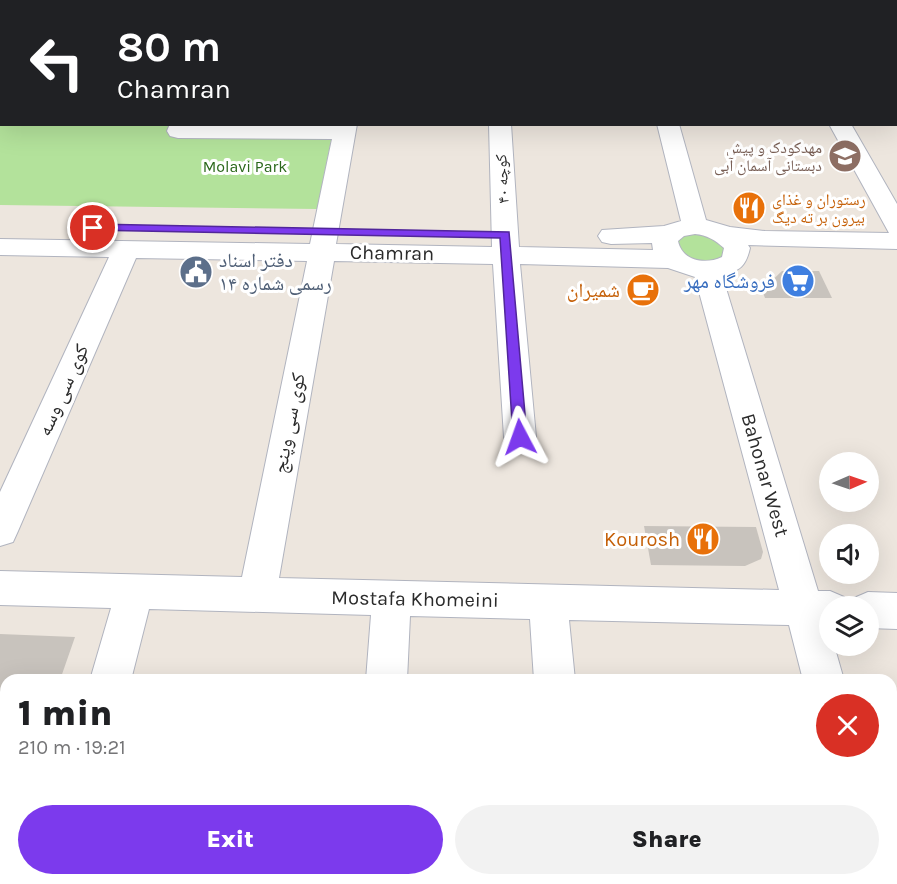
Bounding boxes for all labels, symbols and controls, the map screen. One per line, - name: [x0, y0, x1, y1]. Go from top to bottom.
- text: 80 m: [117, 22, 221, 72]
- icon: left: [18, 24, 96, 102]
- text: Chamran: [117, 73, 231, 105]
- place label: مهدکودک و پیش دبستانی آسمان آبی: [714, 138, 822, 176]
- school or university icon: مهدکودک و پیش دبستانی آسمان آبی: [827, 138, 863, 174]
- street label: کوچه ۴۰: [491, 153, 513, 204]
- park label: Molavi Park: [203, 157, 287, 176]
- restaurant icon: رستوران و غذای بیرون بر ته دیگ: [731, 190, 767, 226]
- place label: رستوران و غذای بیرون بر ته دیگ: [772, 190, 866, 228]
- pin: [67, 202, 118, 253]
- icon: arrive: [76, 211, 109, 244]
- street label: Chamran: [350, 241, 434, 265]
- place label: دفتر اسناد رسمی شماره ۱۴: [219, 249, 332, 295]
- public building icon: دفتر اسناد رسمی شماره ۱۴: [178, 254, 214, 290]
- supermarket icon: فروشگاه مهر: [780, 263, 816, 299]
- place label: فروشگاه مهر: [683, 270, 775, 293]
- cafe icon: شمیران: [625, 272, 661, 308]
- place label: شمیران: [567, 279, 620, 302]
- street label: کوی سی وسه: [33, 341, 93, 439]
- street label: کوی سی وپنج: [268, 371, 311, 475]
- position arrow: [488, 405, 552, 469]
- street label: Bahonar West: [736, 411, 794, 540]
- north arrow: [819, 452, 879, 512]
- map controls: [819, 452, 879, 656]
- restaurant icon: Kourosh: [685, 521, 721, 557]
- button: sound: [819, 524, 879, 584]
- place label: Kourosh: [604, 528, 680, 551]
- street label: Mostafa Khomeini: [331, 586, 499, 612]
- button: layers: [819, 596, 879, 656]
- text: 1 min: [18, 692, 112, 734]
- button: close: [816, 694, 879, 757]
- text: 210 m · 19:21: [18, 736, 126, 759]
- button: Exit: [18, 805, 443, 874]
- button: Share: [455, 805, 879, 874]

